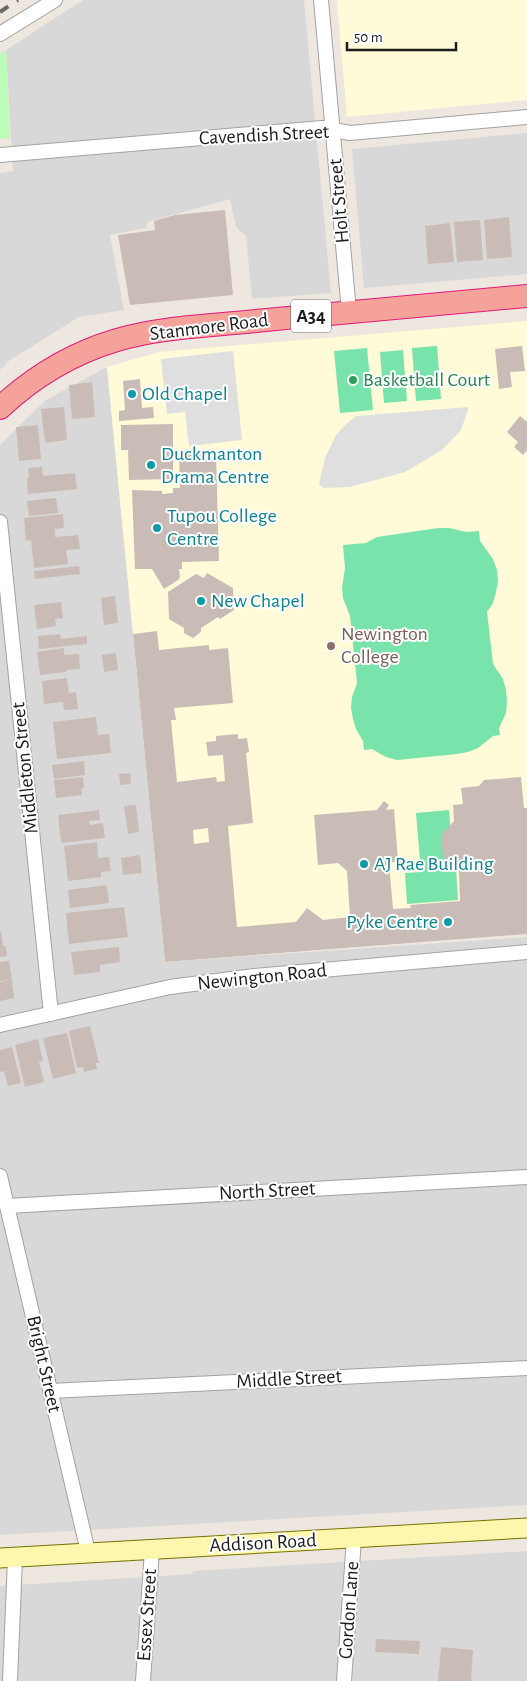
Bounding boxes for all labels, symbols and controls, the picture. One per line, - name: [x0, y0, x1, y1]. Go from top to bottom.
- scale bar: [347, 20, 456, 52]
- text: 50 m: [354, 30, 383, 45]
- street label: Cavendish Street: [198, 122, 330, 148]
- street label: Holt Street: [325, 157, 353, 244]
- road number: A34: [291, 300, 331, 332]
- street label: Stanmore Road: [149, 310, 269, 344]
- place label: Basketball Court: [363, 370, 491, 390]
- marker: Basketball Court: [347, 374, 359, 386]
- place label: Old Chapel: [142, 384, 228, 404]
- marker: Old Chapel: [126, 388, 138, 400]
- place label: Duckmanton Drama Centre: [161, 444, 269, 487]
- marker: Duckmanton Drama Centre: [145, 459, 157, 471]
- place label: Tupou College Centre: [167, 506, 277, 549]
- marker: Tupou College Centre: [151, 522, 163, 534]
- place label: New Chapel: [211, 591, 305, 611]
- marker: New Chapel: [195, 595, 207, 607]
- place label: Newington College: [341, 624, 428, 667]
- marker: Newington College: [325, 640, 337, 652]
- street label: Middleton Street: [8, 701, 42, 835]
- place label: AJ Rae Building: [374, 854, 494, 874]
- marker: AJ Rae Building: [358, 858, 370, 870]
- place label: Pyke Centre: [346, 912, 438, 932]
- marker: Pyke Centre: [442, 916, 454, 928]
- street label: Newington Road: [196, 960, 328, 994]
- street label: North Street: [218, 1178, 316, 1204]
- street label: Bright Street: [23, 1314, 65, 1415]
- street label: Middle Street: [236, 1366, 343, 1392]
- street label: Addison Road: [209, 1530, 317, 1556]
- street label: Gordon Lane: [336, 1560, 362, 1660]
- street label: Essex Street: [134, 1567, 160, 1662]

